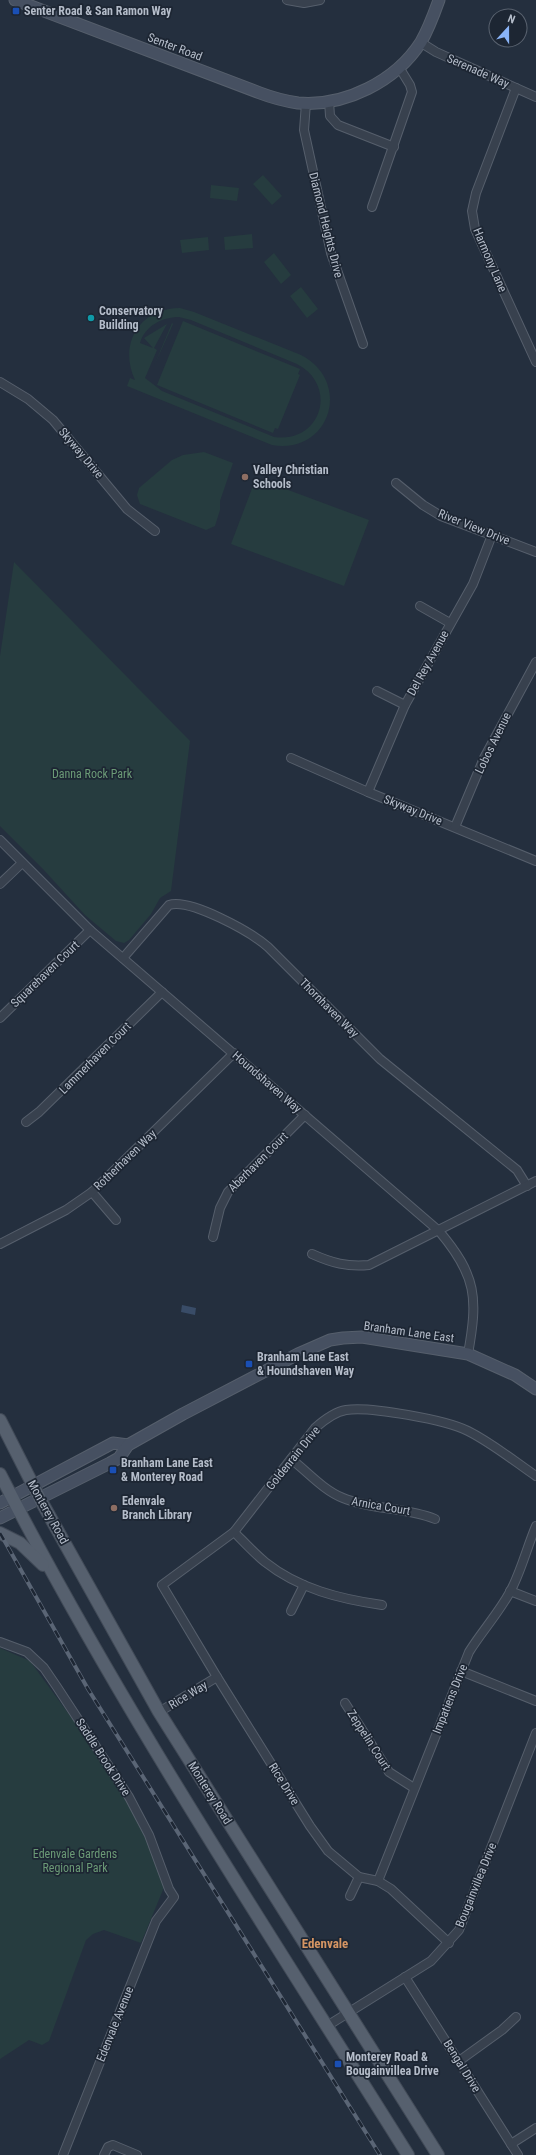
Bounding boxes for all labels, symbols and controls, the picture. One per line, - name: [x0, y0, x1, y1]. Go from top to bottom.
- place label: Senter Road & San Ramon Way: [24, 4, 172, 18]
- marker: Senter Road & San Ramon Way: [11, 6, 21, 16]
- north arrow: [488, 8, 528, 48]
- text: N: [506, 12, 517, 26]
- street label: Senter Road: [146, 30, 204, 64]
- street label: Serenade Way: [445, 51, 511, 91]
- street label: Diamond Heights Drive: [306, 171, 346, 280]
- street label: Harmony Lane: [470, 226, 510, 295]
- place label: Conservatory Building: [99, 304, 163, 332]
- marker: Conservatory Building: [86, 313, 96, 323]
- street label: Skyway Drive: [56, 425, 106, 481]
- place label: Valley Christian Schools: [253, 463, 329, 491]
- marker: Valley Christian Schools: [240, 472, 250, 482]
- street label: River View Drive: [436, 506, 512, 548]
- street label: Del Rey Avenue: [404, 628, 452, 698]
- street label: Lobos Avenue: [472, 710, 514, 776]
- park label: Danna Rock Park: [52, 767, 133, 781]
- street label: Skyway Drive: [382, 792, 445, 828]
- street label: Squarehaven Court: [8, 937, 82, 1010]
- street label: Thornhaven Way: [297, 976, 361, 1040]
- street label: Lammerhaven Court: [56, 1019, 134, 1097]
- street label: Houndshaven Way: [230, 1048, 304, 1116]
- street label: Rotherhaven Way: [91, 1127, 159, 1193]
- street label: Aberhaven Court: [225, 1129, 291, 1195]
- street label: Branham Lane East: [363, 1319, 456, 1345]
- place label: Branham Lane East & Houndshaven Way: [257, 1350, 355, 1378]
- marker: Branham Lane East & Houndshaven Way: [244, 1359, 254, 1369]
- street label: Goldenrain Drive: [263, 1423, 323, 1493]
- place label: Branham Lane East & Monterey Road: [121, 1456, 213, 1484]
- marker: Branham Lane East & Monterey Road: [108, 1465, 118, 1475]
- street label: Monterey Road: [25, 1478, 71, 1546]
- place label: Edenvale Branch Library: [122, 1494, 193, 1522]
- street label: Arnica Court: [351, 1494, 412, 1518]
- marker: Edenvale Branch Library: [109, 1503, 119, 1513]
- street label: Impatiens Drive: [430, 1662, 470, 1736]
- street label: Rice Way: [166, 1678, 210, 1712]
- street label: Zeppelin Court: [344, 1707, 394, 1773]
- street label: Saddle Brook Drive: [73, 1716, 133, 1799]
- street label: Monterey Road: [185, 1759, 235, 1827]
- street label: Rice Drive: [266, 1760, 303, 1808]
- street label: Bougainvillea Drive: [453, 1840, 499, 1929]
- park label: Edenvale Gardens Regional Park: [33, 1847, 117, 1875]
- district label: Edenvale: [302, 1936, 348, 1951]
- street label: Edenvale Avenue: [94, 1984, 137, 2064]
- street label: Bengal Drive: [440, 2037, 484, 2095]
- place label: Monterey Road & Bougainvillea Drive: [346, 2050, 439, 2078]
- marker: Monterey Road & Bougainvillea Drive: [333, 2059, 343, 2069]

